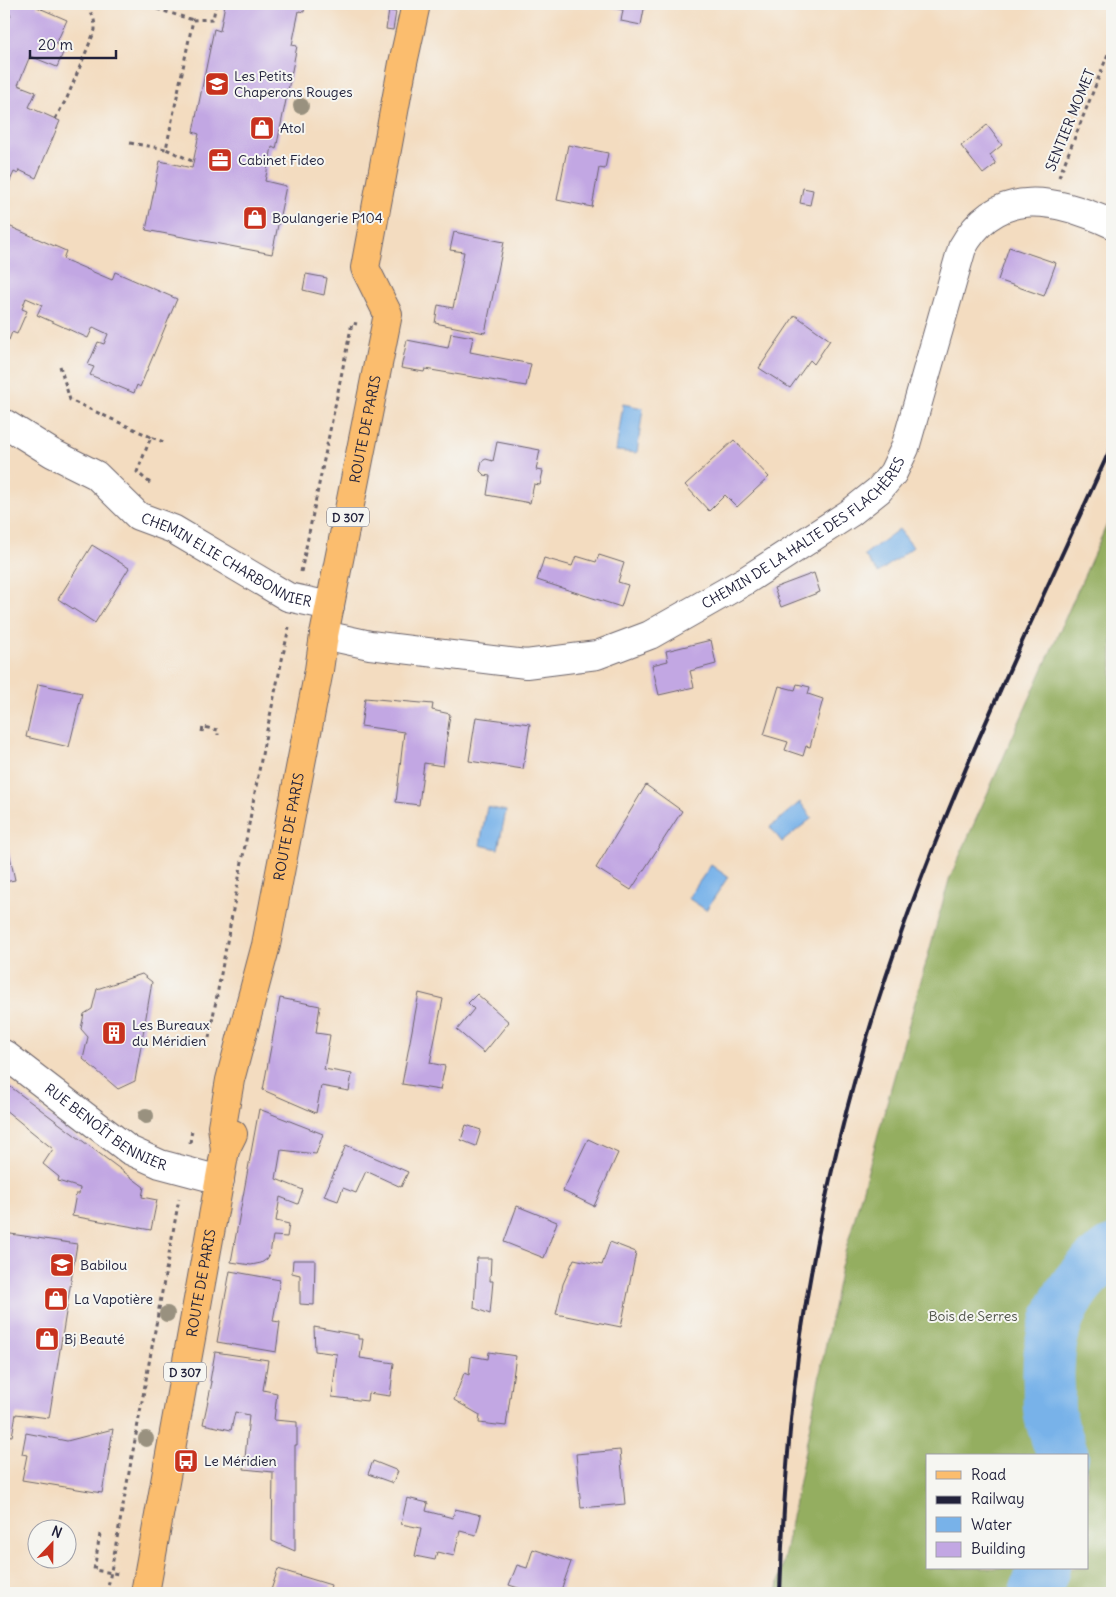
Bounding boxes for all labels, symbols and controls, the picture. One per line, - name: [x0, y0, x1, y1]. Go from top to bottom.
- scale bar: [30, 28, 116, 60]
- text: 20 m: [38, 35, 73, 54]
- street label: SENTIER MOMET: [1041, 66, 1099, 174]
- place label: Les Petits Chaperons Rouges: [234, 67, 353, 101]
- school or university icon: Les Petits Chaperons Rouges: [204, 71, 230, 97]
- shop icon: Atol: [249, 115, 275, 141]
- place label: Atol: [280, 119, 305, 137]
- office icon: Cabinet Fideo: [207, 147, 233, 173]
- place label: Cabinet Fideo: [238, 151, 324, 169]
- shop icon: Boulangerie P104: [242, 205, 268, 231]
- place label: Boulangerie P104: [272, 209, 383, 227]
- street label: ROUTE DE PARIS: [346, 373, 385, 485]
- street label: CHEMIN DE LA HALTE DES FLACHÈRES: [698, 454, 909, 613]
- road number: D 307: [327, 508, 369, 526]
- street label: CHEMIN ELIE CHARBONNIER: [139, 509, 314, 611]
- street label: ROUTE DE PARIS: [270, 771, 308, 882]
- place label: Les Bureaux du Méridien: [132, 1016, 210, 1050]
- building icon: Les Bureaux du Méridien: [101, 1020, 127, 1046]
- street label: RUE BENOÎT BENNIER: [41, 1080, 169, 1174]
- street label: ROUTE DE PARIS: [182, 1227, 220, 1338]
- school or university icon: Babilou: [49, 1252, 75, 1278]
- place label: Babilou: [80, 1256, 127, 1274]
- shop icon: La Vapotière: [43, 1286, 69, 1312]
- place label: La Vapotière: [74, 1290, 153, 1308]
- park label: Bois de Serres: [928, 1307, 1018, 1325]
- shop icon: Bj Beauté: [34, 1326, 60, 1352]
- place label: Bj Beauté: [64, 1330, 125, 1348]
- road number: D 307: [164, 1362, 206, 1381]
- bus stop icon: Le Méridien: [173, 1448, 199, 1474]
- place label: Le Méridien: [204, 1452, 277, 1470]
- legend: [926, 1454, 1088, 1570]
- text: Road: [971, 1465, 1006, 1484]
- text: Railway: [971, 1489, 1025, 1508]
- text: Water: [971, 1515, 1012, 1534]
- north arrow: [28, 1520, 78, 1570]
- text: N: [49, 1522, 65, 1542]
- text: Building: [971, 1539, 1026, 1558]

